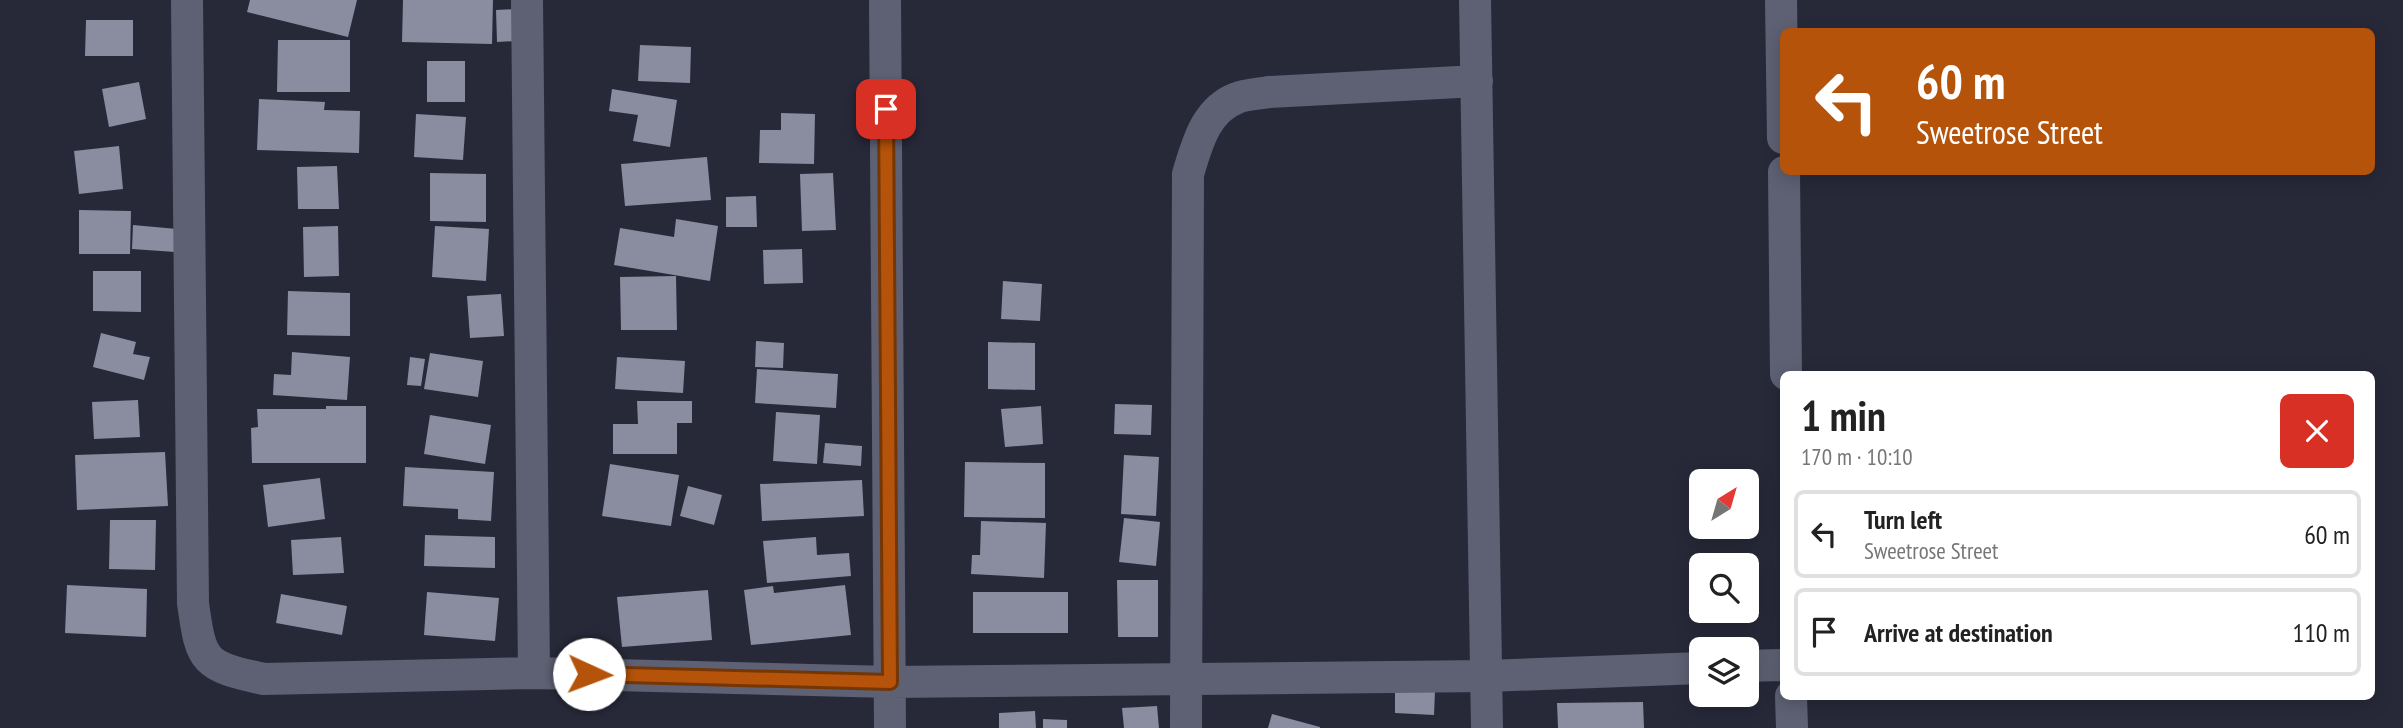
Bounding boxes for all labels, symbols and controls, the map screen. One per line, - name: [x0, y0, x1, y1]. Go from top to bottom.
- text: 60 m: [1916, 49, 2005, 113]
- icon: left: [1801, 56, 1892, 147]
- pin: [856, 79, 916, 139]
- icon: arrive: [867, 90, 905, 128]
- text: Sweetrose Street: [1916, 111, 2103, 153]
- text: 1 min: [1801, 388, 1886, 443]
- button: close: [2280, 394, 2354, 468]
- text: 170 m · 10:10: [1801, 442, 1913, 471]
- north arrow: [1689, 469, 1759, 539]
- map controls: [1689, 469, 1759, 707]
- text: Turn left: [1864, 503, 1942, 536]
- icon: left: [1805, 515, 1843, 553]
- text: 60 m: [2304, 518, 2350, 551]
- text: Sweetrose Street: [1864, 536, 1998, 565]
- button: search: [1689, 553, 1759, 623]
- icon: arrive: [1805, 613, 1843, 651]
- text: Arrive at destination: [1864, 616, 2053, 649]
- text: 110 m: [2292, 616, 2350, 649]
- position arrow: [552, 637, 626, 711]
- button: layers: [1689, 637, 1759, 707]

